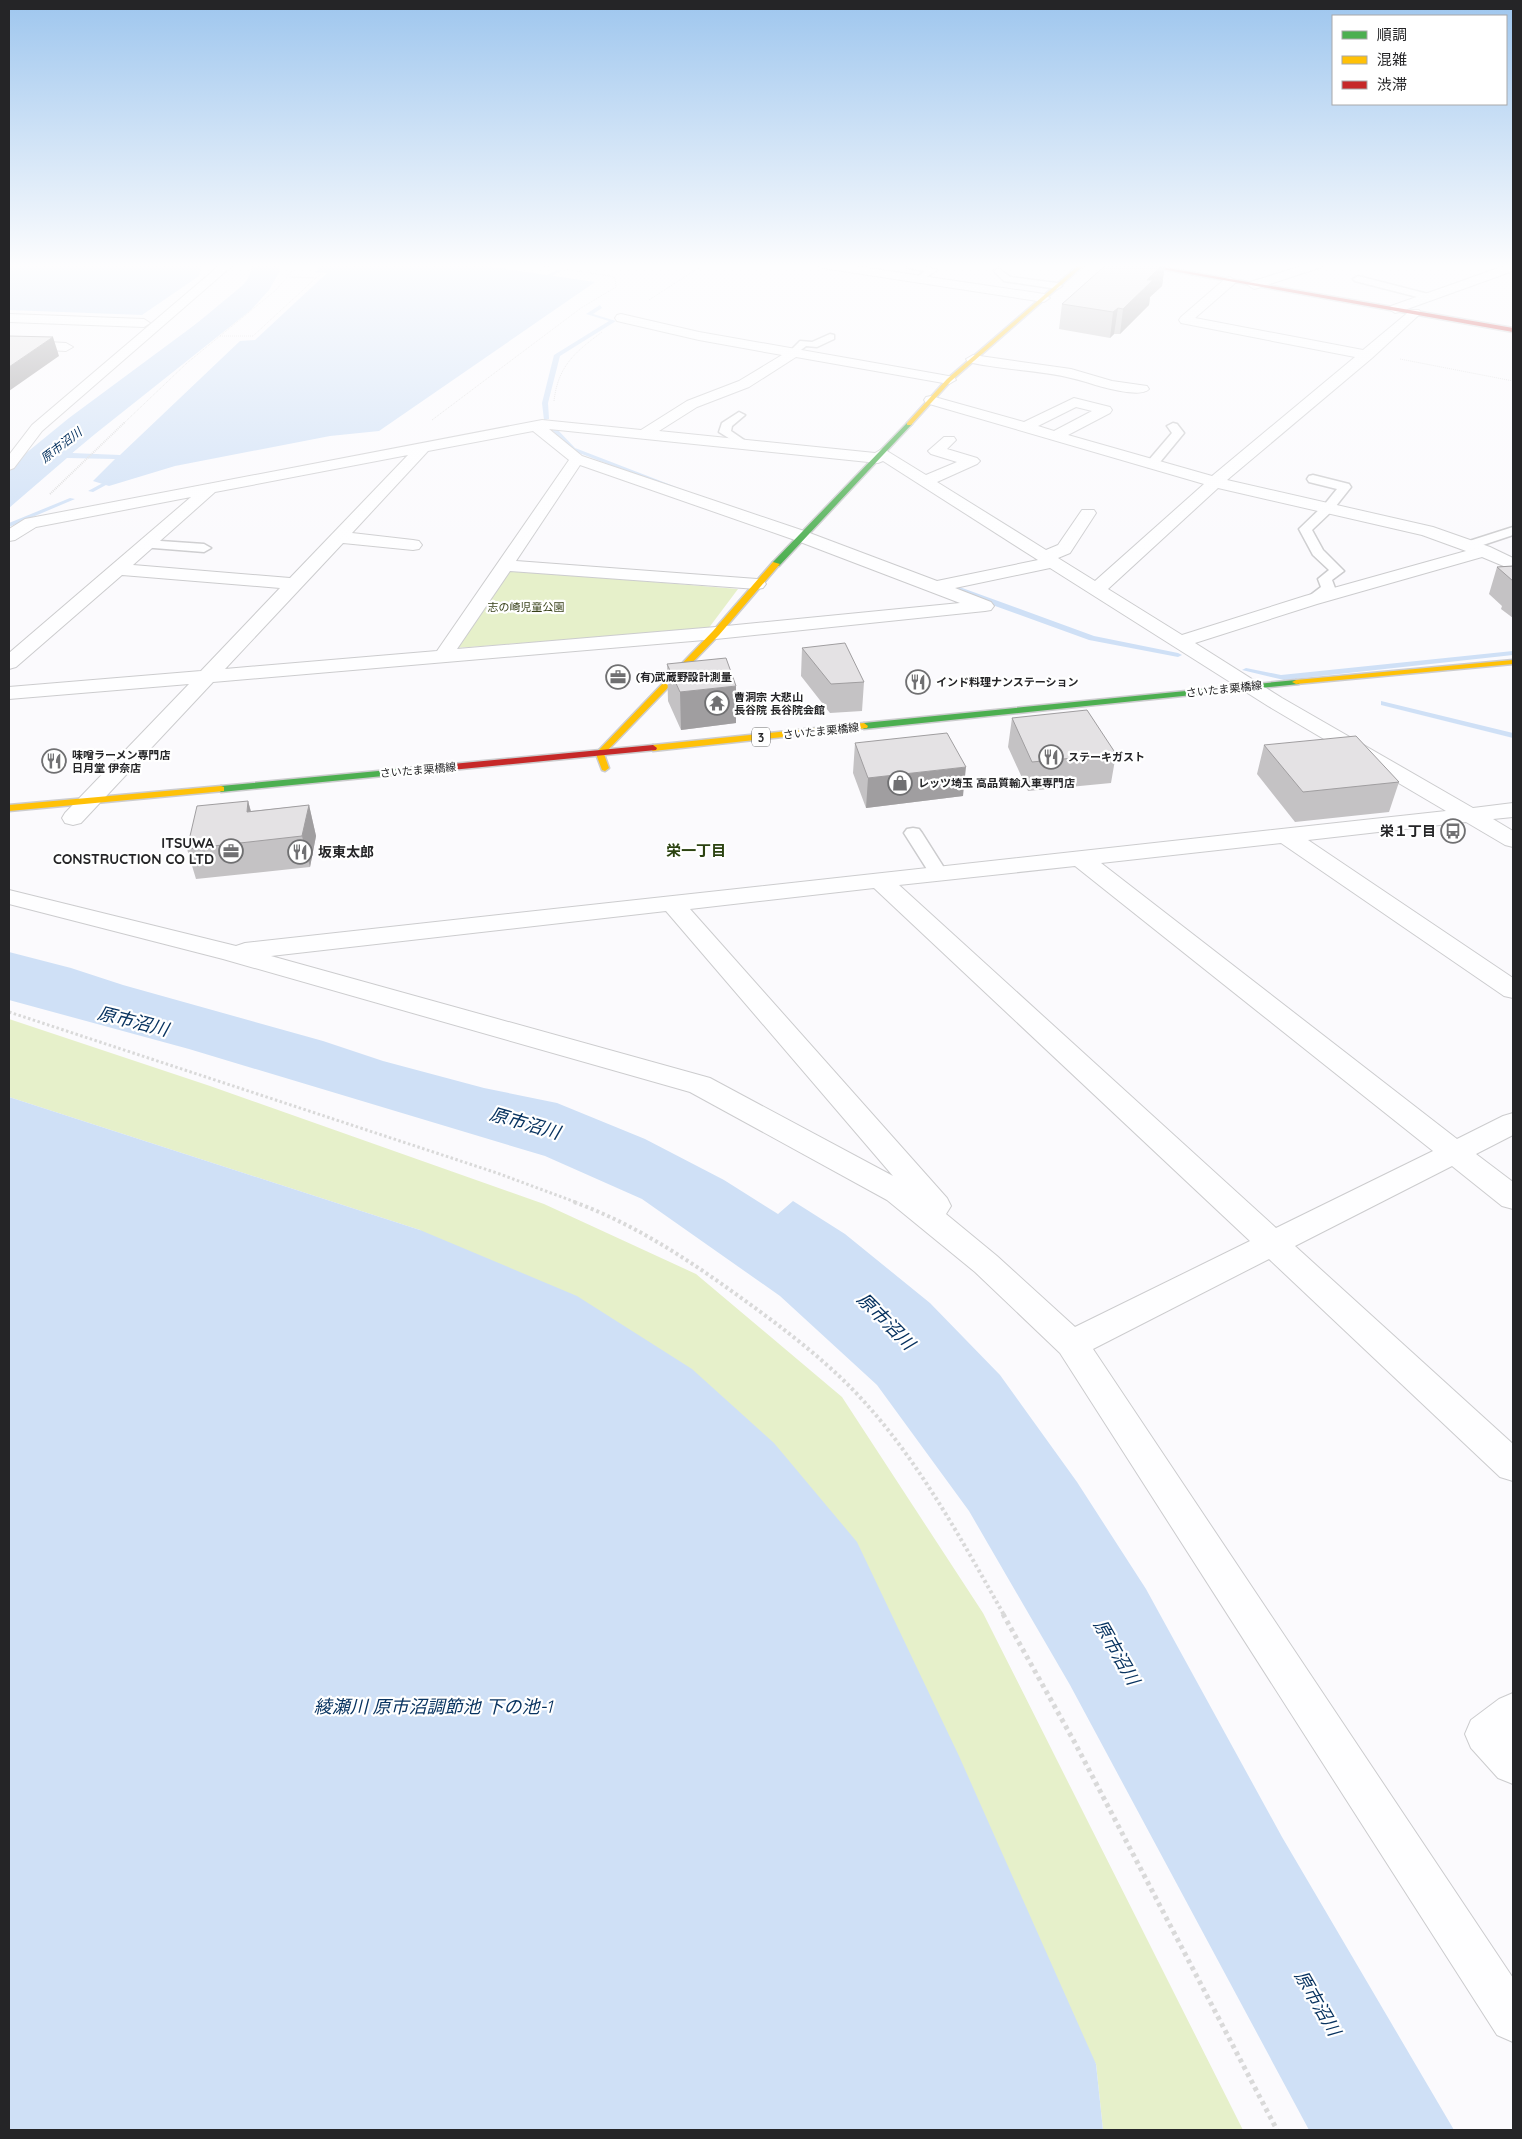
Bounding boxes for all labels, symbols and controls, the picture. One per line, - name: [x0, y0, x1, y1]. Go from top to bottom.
- legend: [1332, 15, 1507, 105]
- text: 順調: [1377, 25, 1407, 44]
- text: 混雑: [1377, 50, 1407, 69]
- text: 渋滞: [1377, 75, 1407, 94]
- water label: 原市沼川: [37, 423, 86, 466]
- park label: 志の崎児童公園: [488, 600, 565, 614]
- office icon: (有)武蔵野設計測量: [605, 664, 631, 690]
- restaurant icon: インド料理ナンステーション: [905, 669, 931, 695]
- place label: (有)武蔵野設計測量: [636, 670, 732, 684]
- place label: インド料理ナンステーション: [936, 675, 1079, 689]
- street label: さいたま栗橋線: [1185, 678, 1263, 700]
- temple icon: 曹洞宗 大悲山 長谷院 長谷院会館: [704, 690, 730, 716]
- place label: 曹洞宗 大悲山 長谷院 長谷院会館: [734, 690, 825, 717]
- street label: さいたま栗橋線: [782, 720, 860, 742]
- road number: 3: [752, 728, 770, 746]
- restaurant icon: ステーキガスト: [1038, 744, 1064, 770]
- restaurant icon: 味噌ラーメン専門店 日月堂 伊奈店: [41, 748, 67, 774]
- place label: 味噌ラーメン専門店 日月堂 伊奈店: [72, 748, 171, 775]
- place label: ステーキガスト: [1068, 750, 1145, 764]
- street label: さいたま栗橋線: [379, 760, 457, 780]
- shop icon: レッツ埼玉 高品質輸入車専門店: [887, 770, 913, 796]
- place label: レッツ埼玉 高品質輸入車専門店: [918, 776, 1075, 790]
- bus stop icon: 栄１丁目: [1440, 818, 1466, 844]
- place label: 栄１丁目: [1380, 822, 1436, 840]
- place label: ITSUWA CONSTRUCTION CO LTD: [53, 834, 214, 868]
- office icon: ITSUWA CONSTRUCTION CO LTD: [218, 838, 244, 864]
- restaurant icon: 坂東太郎: [287, 839, 313, 865]
- district label: 栄一丁目: [666, 841, 726, 860]
- place label: 坂東太郎: [318, 843, 374, 861]
- water label: 原市沼川: [95, 1001, 173, 1041]
- water label: 原市沼川: [487, 1102, 565, 1145]
- water label: 原市沼川: [852, 1287, 921, 1356]
- water label: 原市沼川: [1089, 1615, 1146, 1691]
- water label: 綾瀬川 原市沼調節池 下の池-1: [314, 1695, 554, 1718]
- water label: 原市沼川: [1290, 1966, 1347, 2042]

